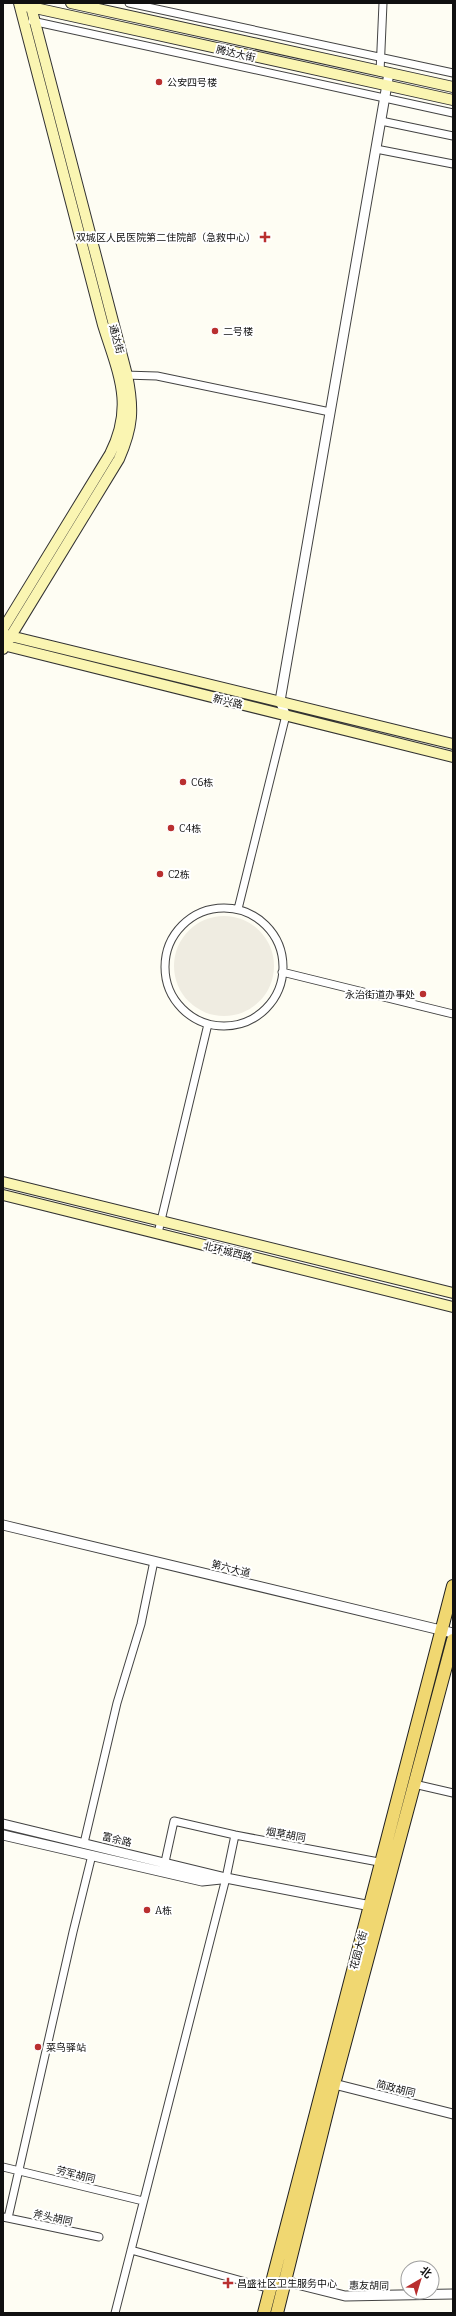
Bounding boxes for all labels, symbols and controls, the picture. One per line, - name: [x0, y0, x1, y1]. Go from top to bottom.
- street label: 腾达大街: [215, 44, 257, 64]
- marker: 公安四号楼: [154, 77, 164, 87]
- place label: 公安四号楼: [167, 77, 217, 89]
- marker: 双城区人民医院第二住院部（急救中心）: [259, 231, 271, 243]
- place label: 双城区人民医院第二住院部（急救中心）: [76, 232, 256, 244]
- street label: 通达街: [106, 323, 126, 355]
- marker: 二号楼: [210, 326, 220, 336]
- place label: 二号楼: [223, 326, 253, 338]
- street label: 新兴路: [212, 693, 244, 711]
- marker: C6栋: [178, 777, 188, 787]
- place label: C6栋: [191, 777, 213, 789]
- marker: C4栋: [166, 823, 176, 833]
- place label: C4栋: [179, 823, 201, 835]
- marker: C2栋: [155, 869, 165, 879]
- place label: C2栋: [168, 869, 190, 881]
- place label: 永治街道办事处: [345, 989, 415, 1001]
- marker: 永治街道办事处: [418, 989, 428, 999]
- street label: 北环城西路: [202, 1240, 253, 1264]
- street label: 第六大道: [210, 1558, 252, 1580]
- street label: 烟草胡同: [265, 1826, 307, 1844]
- street label: 富余路: [101, 1831, 133, 1849]
- marker: A栋: [142, 1905, 152, 1915]
- place label: A栋: [155, 1905, 172, 1917]
- street label: 花园大街: [348, 1929, 370, 1971]
- marker: 菜鸟驿站: [33, 2042, 43, 2052]
- place label: 菜鸟驿站: [46, 2042, 86, 2054]
- street label: 简政胡同: [375, 2078, 417, 2100]
- street label: 劳军胡同: [55, 2164, 97, 2186]
- street label: 斧头胡同: [32, 2208, 74, 2228]
- north arrow: [400, 2260, 440, 2300]
- text: 北: [418, 2264, 434, 2281]
- marker: 昌盛社区卫生服务中心: [222, 2277, 234, 2289]
- place label: 昌盛社区卫生服务中心: [237, 2278, 337, 2290]
- street label: 惠友胡同: [349, 2280, 389, 2292]

